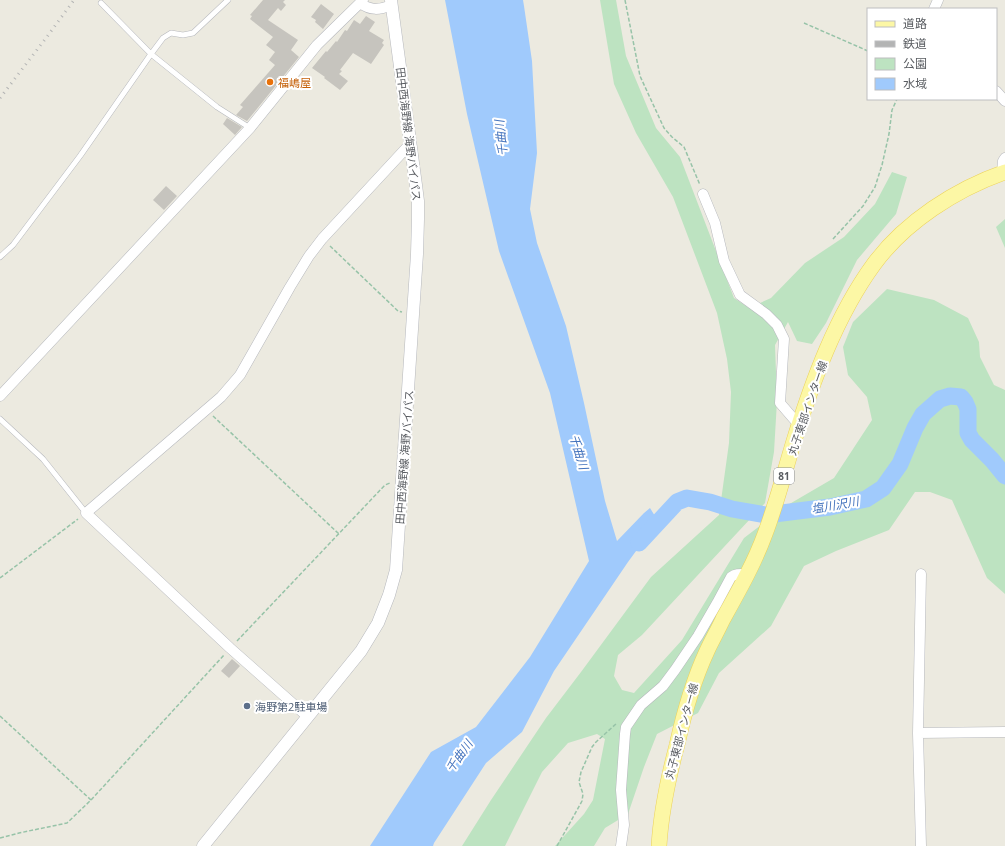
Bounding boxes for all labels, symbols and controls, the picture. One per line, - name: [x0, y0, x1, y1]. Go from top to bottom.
- legend: [867, 8, 997, 100]
- text: 道路: [903, 15, 927, 32]
- text: 鉄道: [903, 35, 927, 52]
- text: 公園: [903, 55, 927, 72]
- street label: 田中西海野線 海野バイパス: [393, 66, 425, 202]
- place label: 福嶋屋: [278, 75, 311, 90]
- text: 水域: [903, 75, 927, 92]
- marker: 福嶋屋: [265, 77, 275, 87]
- water label: 千曲川: [490, 117, 511, 157]
- street label: 丸子東部インター線: [784, 359, 830, 457]
- street label: 田中西海野線 海野バイパス: [392, 389, 416, 525]
- water label: 千曲川: [566, 432, 593, 474]
- road number: 81: [774, 468, 794, 484]
- water label: 塩川沢川: [810, 492, 862, 518]
- street label: 丸子東部インター線: [661, 681, 701, 781]
- place label: 海野第2駐車場: [255, 699, 327, 714]
- marker: 海野第2駐車場: [242, 701, 252, 711]
- water label: 千曲川: [442, 735, 477, 776]

